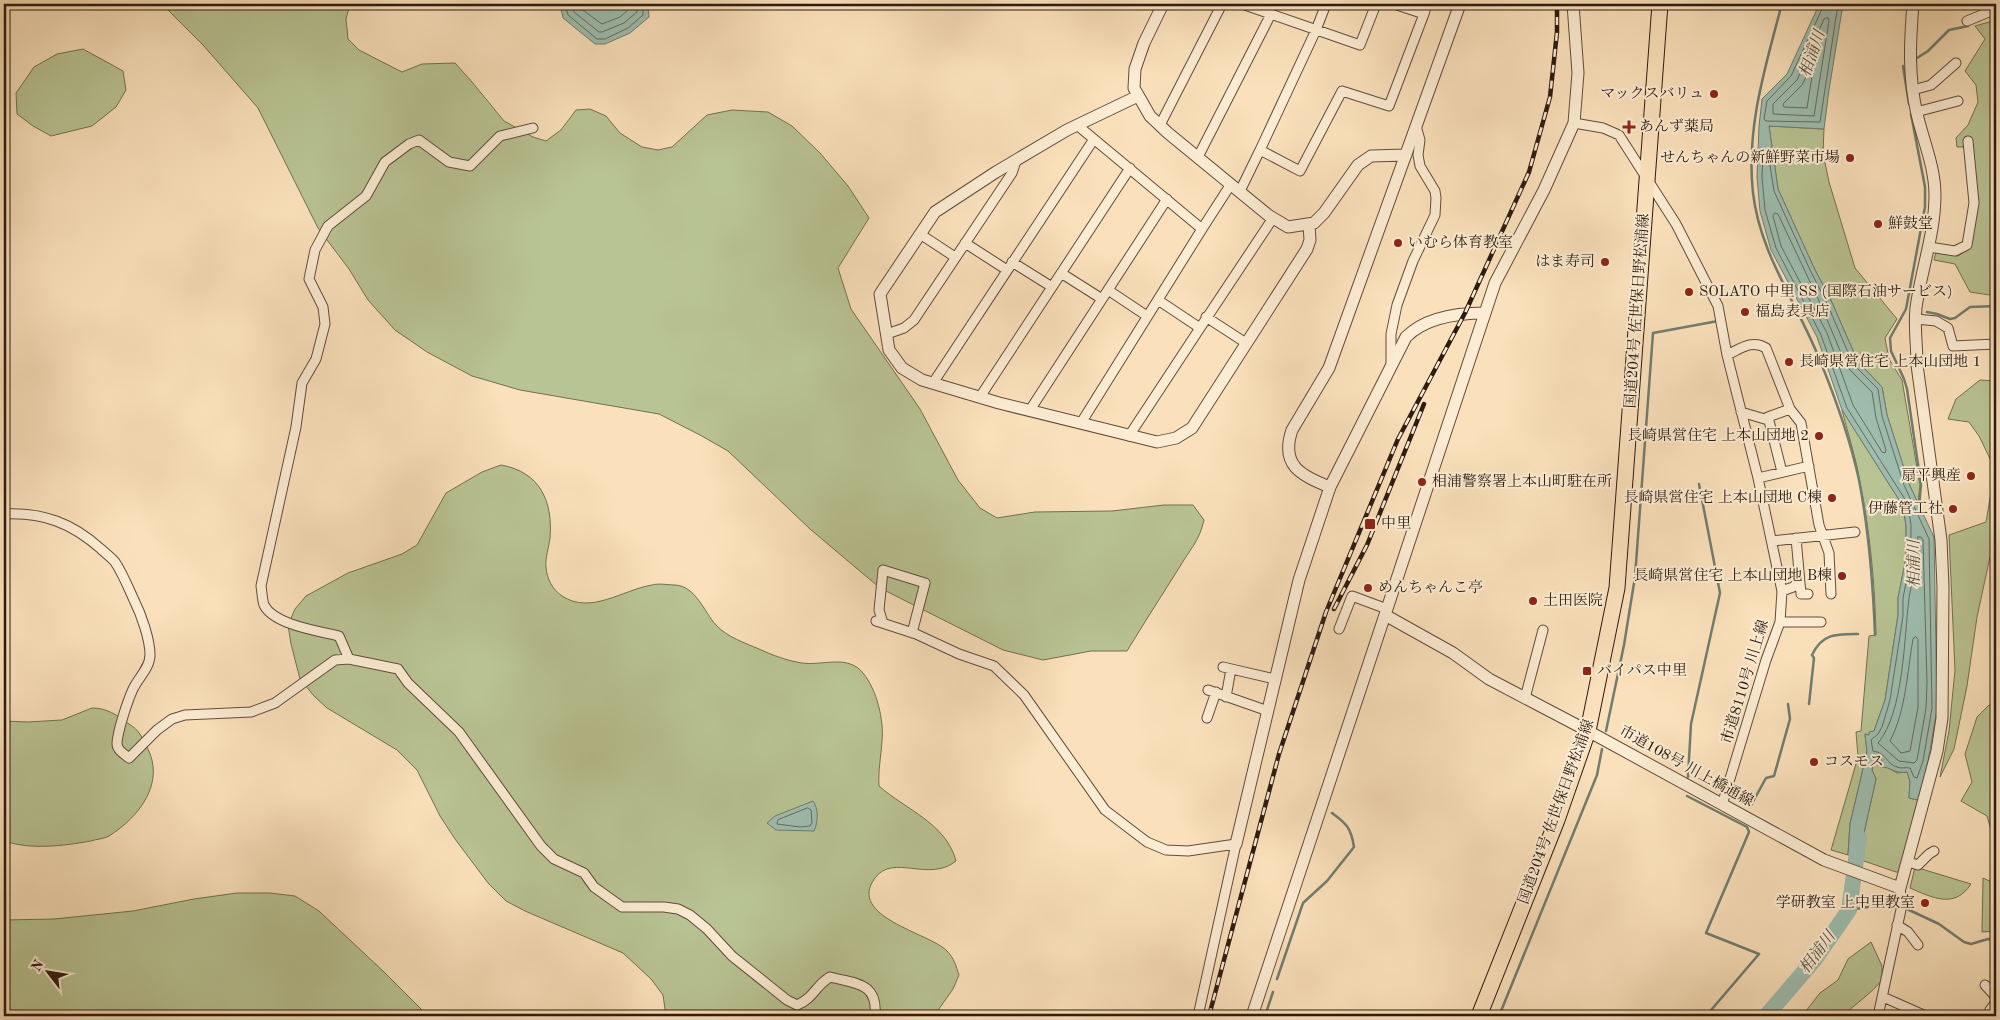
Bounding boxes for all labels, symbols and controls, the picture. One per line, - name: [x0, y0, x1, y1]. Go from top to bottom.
- water label: 相浦川: [1796, 26, 1829, 79]
- place label: マックスバリュ: [1600, 86, 1704, 102]
- marker: マックスバリュ: [1708, 88, 1720, 100]
- place label: あんず薬局: [1639, 118, 1714, 135]
- marker: あんず薬局: [1623, 121, 1635, 133]
- place label: せんちゃんの新鮮野菜市場: [1660, 149, 1840, 166]
- marker: せんちゃんの新鮮野菜市場: [1844, 152, 1856, 164]
- street label: 国道204号 佐世保日野松浦線: [1622, 213, 1652, 409]
- place label: 鮮鼓堂: [1888, 215, 1933, 232]
- marker: 鮮鼓堂: [1872, 218, 1884, 230]
- place label: いむら体育教室: [1408, 234, 1513, 251]
- marker: いむら体育教室: [1392, 237, 1404, 249]
- place label: はま寿司: [1535, 253, 1595, 270]
- marker: はま寿司: [1599, 256, 1611, 268]
- place label: SOLATO 中里 SS (国際石油サービス): [1699, 283, 1953, 300]
- marker: SOLATO 中里 SS (国際石油サービス): [1683, 286, 1695, 298]
- place label: 福島表具店: [1755, 303, 1830, 320]
- marker: 福島表具店: [1739, 306, 1751, 318]
- place label: 長崎県営住宅 上本山団地 1: [1799, 353, 1981, 370]
- marker: 長崎県営住宅 上本山団地 1: [1783, 356, 1795, 368]
- place label: 長崎県営住宅 上本山団地 2: [1627, 427, 1809, 444]
- marker: 長崎県営住宅 上本山団地 2: [1813, 430, 1825, 442]
- place label: 扇平興産: [1901, 467, 1961, 484]
- marker: 扇平興産: [1965, 470, 1977, 482]
- place label: 相浦警察署上本山町駐在所: [1432, 473, 1612, 490]
- marker: 相浦警察署上本山町駐在所: [1416, 476, 1428, 488]
- place label: 長崎県営住宅 上本山団地 C棟: [1624, 489, 1822, 506]
- marker: 長崎県営住宅 上本山団地 C棟: [1826, 492, 1838, 504]
- place label: 伊藤管工社: [1868, 500, 1943, 517]
- marker: 伊藤管工社: [1947, 503, 1959, 515]
- place label: 中里: [1381, 515, 1411, 532]
- marker: 中里: [1363, 517, 1377, 531]
- water label: 相浦川: [1905, 538, 1923, 588]
- place label: 長崎県営住宅 上本山団地 B棟: [1633, 567, 1832, 584]
- marker: 長崎県営住宅 上本山団地 B棟: [1836, 570, 1848, 582]
- place label: めんちゃんこ亭: [1378, 579, 1483, 596]
- marker: めんちゃんこ亭: [1362, 582, 1374, 594]
- place label: 土田医院: [1543, 592, 1603, 609]
- marker: 土田医院: [1527, 595, 1539, 607]
- street label: 市道8110号 川上線: [1718, 618, 1772, 746]
- place label: バイパス中里: [1597, 662, 1687, 679]
- marker: バイパス中里: [1581, 665, 1593, 677]
- street label: 国道204号 佐世保日野松浦線: [1515, 717, 1597, 906]
- street label: 市道108号 川上橋通線: [1617, 722, 1756, 810]
- place label: コスモス: [1824, 755, 1884, 770]
- marker: コスモス: [1808, 756, 1820, 768]
- place label: 学研教室 上中里教室: [1776, 894, 1915, 911]
- marker: 学研教室 上中里教室: [1919, 897, 1931, 909]
- water label: 相浦川: [1796, 926, 1840, 977]
- north arrow: [22, 948, 72, 998]
- text: N: [29, 957, 47, 974]

